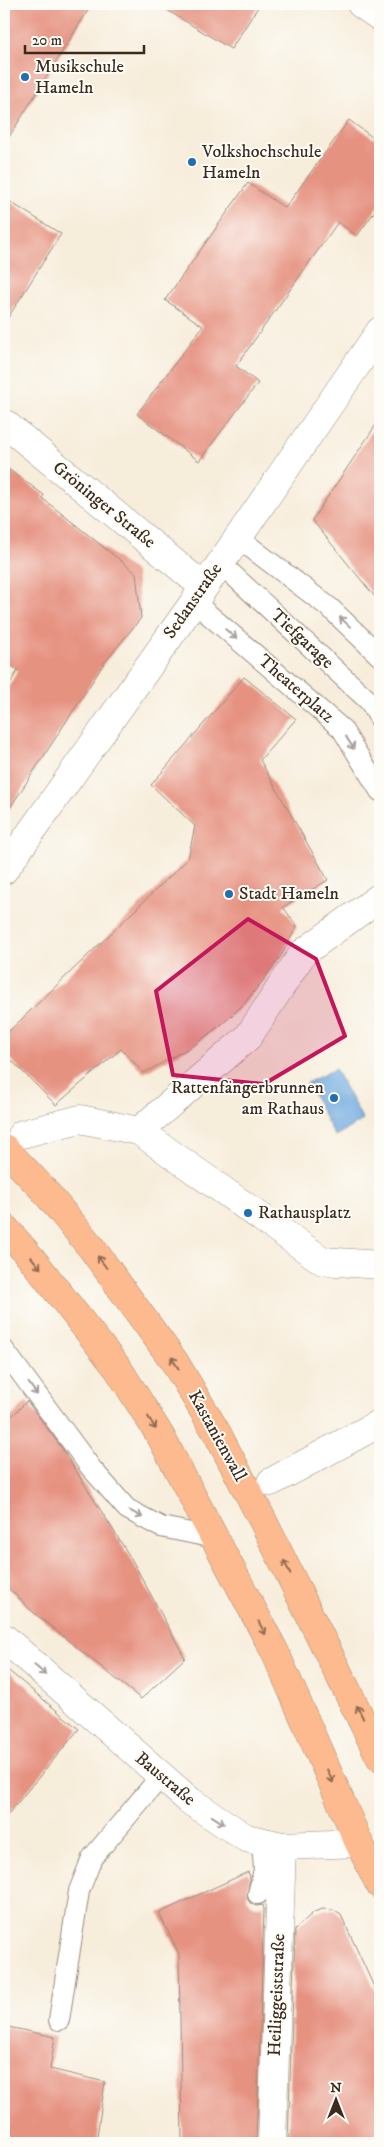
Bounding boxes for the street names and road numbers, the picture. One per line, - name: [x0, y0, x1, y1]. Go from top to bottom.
- street label: Gröninger Straße: [48, 457, 160, 553]
- street label: Sedanstraße: [159, 559, 227, 643]
- street label: Tiefgarage: [266, 604, 338, 674]
- street label: Theaterplatz: [253, 650, 339, 728]
- street label: Kastanienwall: [183, 1387, 251, 1486]
- street label: Baustraße: [130, 1747, 200, 1811]
- street label: Heiliggeiststraße: [264, 1933, 290, 2057]

